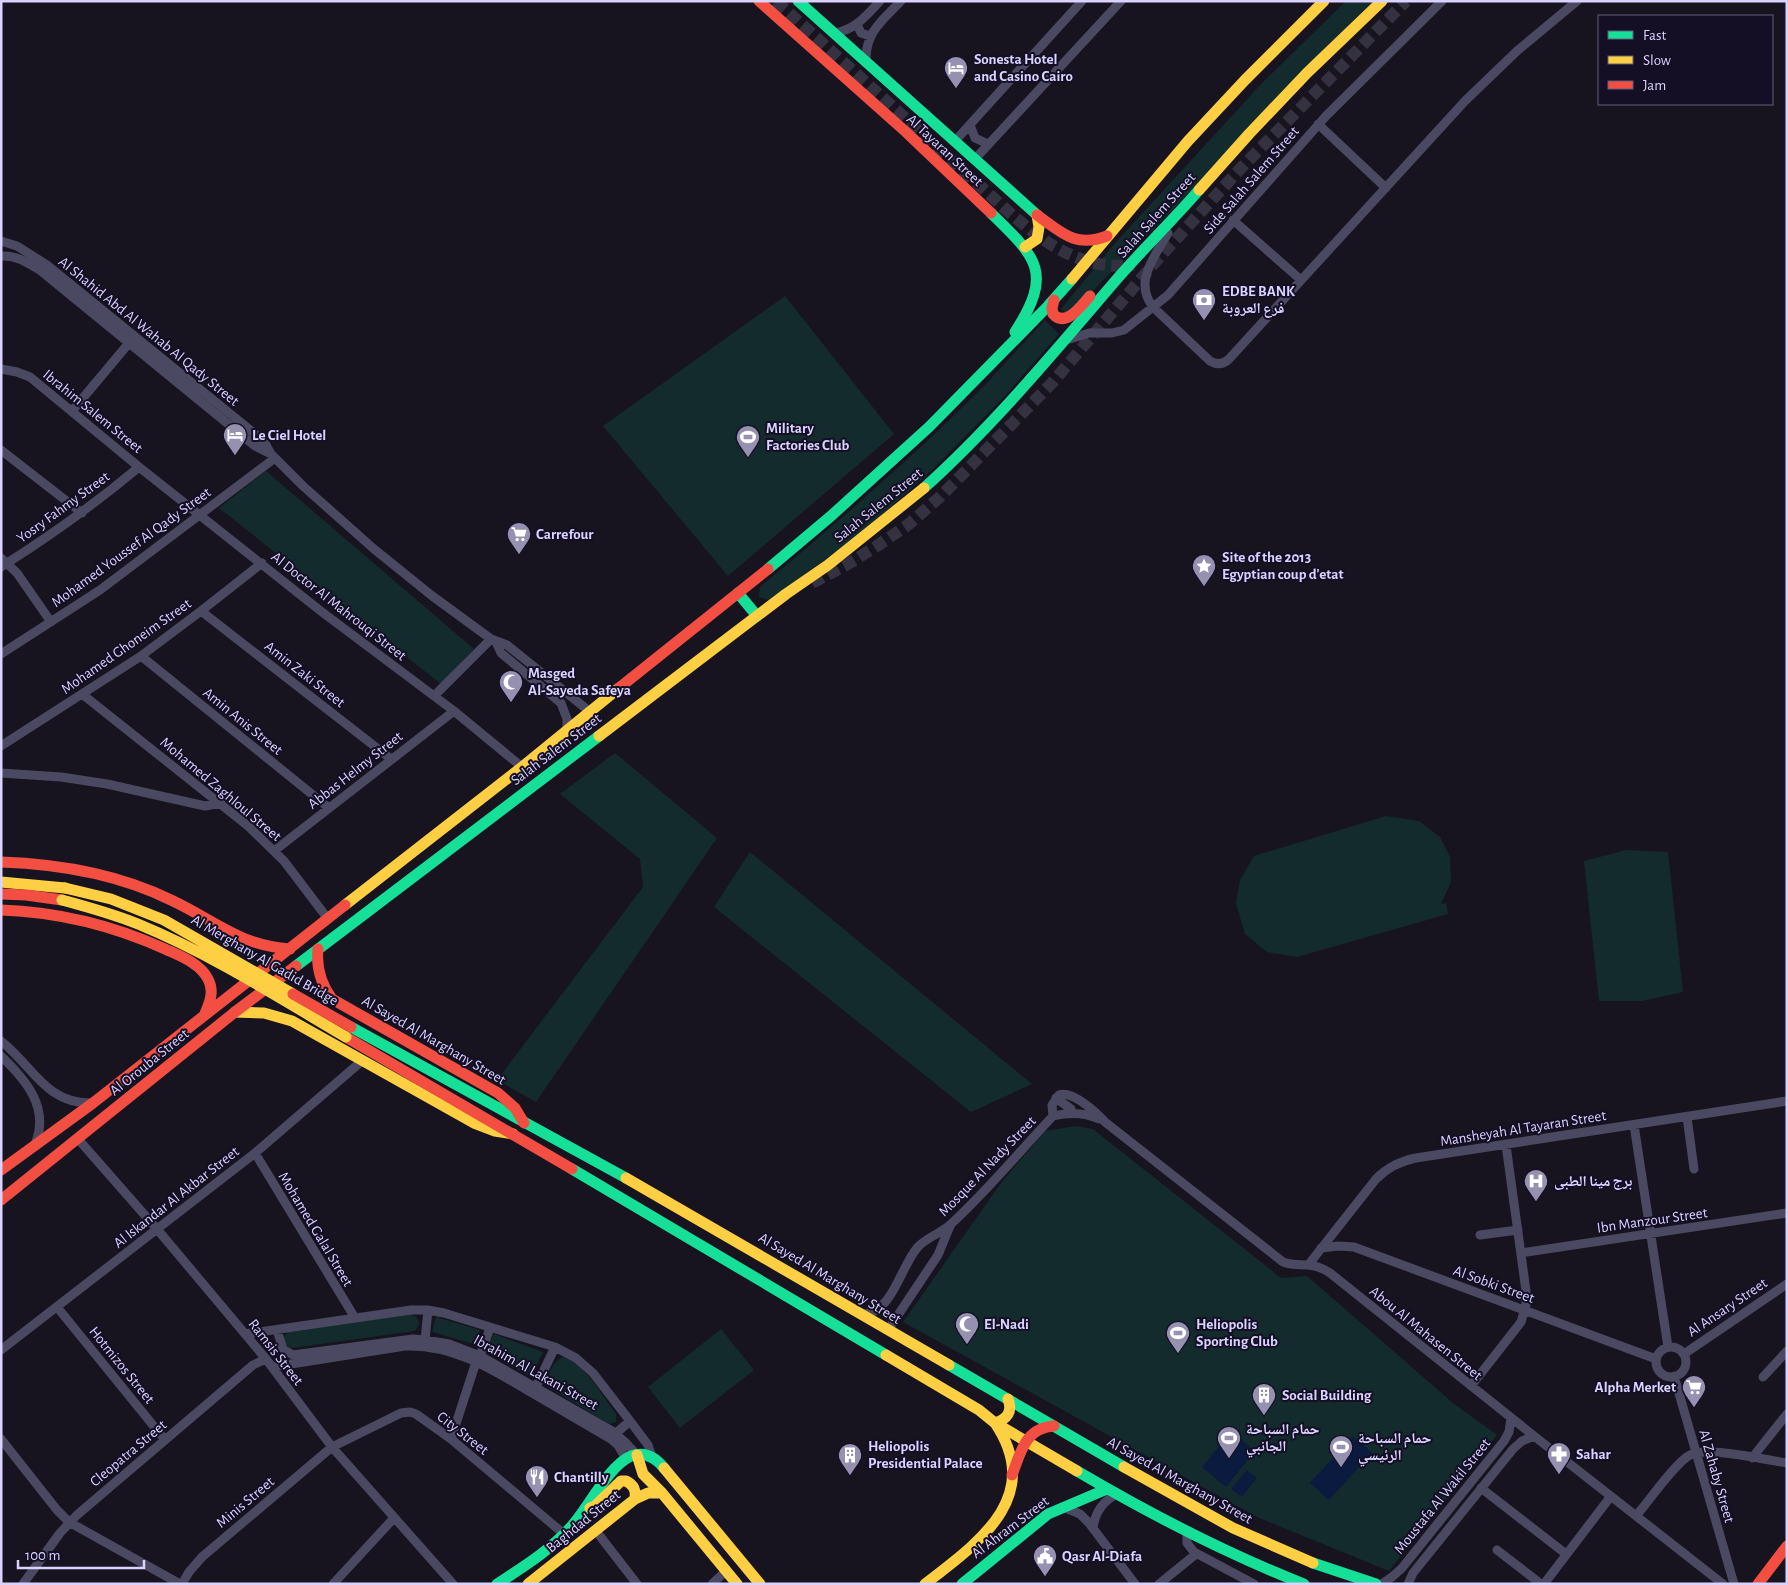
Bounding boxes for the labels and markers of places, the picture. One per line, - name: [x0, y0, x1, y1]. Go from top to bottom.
- place label: Sonesta Hotel and Casino Cairo: [974, 52, 1073, 84]
- hotel icon: Sonesta Hotel and Casino Cairo: [943, 55, 969, 89]
- place label: EDBE BANK فرع العروبة: [1222, 284, 1295, 318]
- bank icon: EDBE BANK فرع العروبة: [1191, 287, 1217, 321]
- place label: Military Factories Club: [766, 421, 850, 453]
- hotel icon: Le Ciel Hotel: [222, 422, 248, 456]
- sports icon: Military Factories Club: [735, 424, 761, 458]
- place label: Le Ciel Hotel: [252, 428, 326, 443]
- supermarket icon: Carrefour: [506, 521, 532, 555]
- place label: Carrefour: [536, 527, 594, 542]
- place label: Site of the 2013 Egyptian coup d'etat: [1222, 550, 1344, 582]
- place icon: Site of the 2013 Egyptian coup d'etat: [1191, 553, 1217, 587]
- place label: Masged Al-Sayeda Safeya: [528, 666, 631, 698]
- mosque icon: Masged Al-Sayeda Safeya: [498, 669, 524, 703]
- hospital icon: برج مينا الطبى: [1523, 1168, 1549, 1202]
- place label: برج مينا الطبى: [1554, 1174, 1632, 1190]
- mosque icon: El-Nadi: [954, 1311, 980, 1345]
- place label: El-Nadi: [984, 1317, 1029, 1332]
- place label: Heliopolis Sporting Club: [1196, 1317, 1278, 1349]
- sports icon: Heliopolis Sporting Club: [1165, 1320, 1191, 1354]
- supermarket icon: Alpha Merket: [1681, 1374, 1707, 1408]
- place label: Alpha Merket: [1595, 1380, 1676, 1395]
- building icon: Social Building: [1251, 1382, 1277, 1416]
- place label: Social Building: [1282, 1388, 1372, 1403]
- place label: حمام السباحة الجانبي: [1246, 1422, 1320, 1458]
- sports icon: حمام السباحة الجانبي: [1216, 1425, 1242, 1459]
- place label: حمام السباحة الرئيسي: [1358, 1431, 1432, 1467]
- sports icon: حمام السباحة الرئيسي: [1328, 1434, 1354, 1468]
- place label: Heliopolis Presidential Palace: [868, 1439, 983, 1471]
- pharmacy icon: Sahar: [1546, 1441, 1572, 1475]
- building icon: Heliopolis Presidential Palace: [837, 1442, 863, 1476]
- place label: Sahar: [1576, 1447, 1612, 1462]
- restaurant icon: Chantilly: [524, 1464, 550, 1498]
- place label: Chantilly: [554, 1470, 609, 1485]
- public building icon: Qasr Al-Diafa: [1032, 1543, 1058, 1577]
- place label: Qasr Al-Diafa: [1062, 1549, 1142, 1564]

